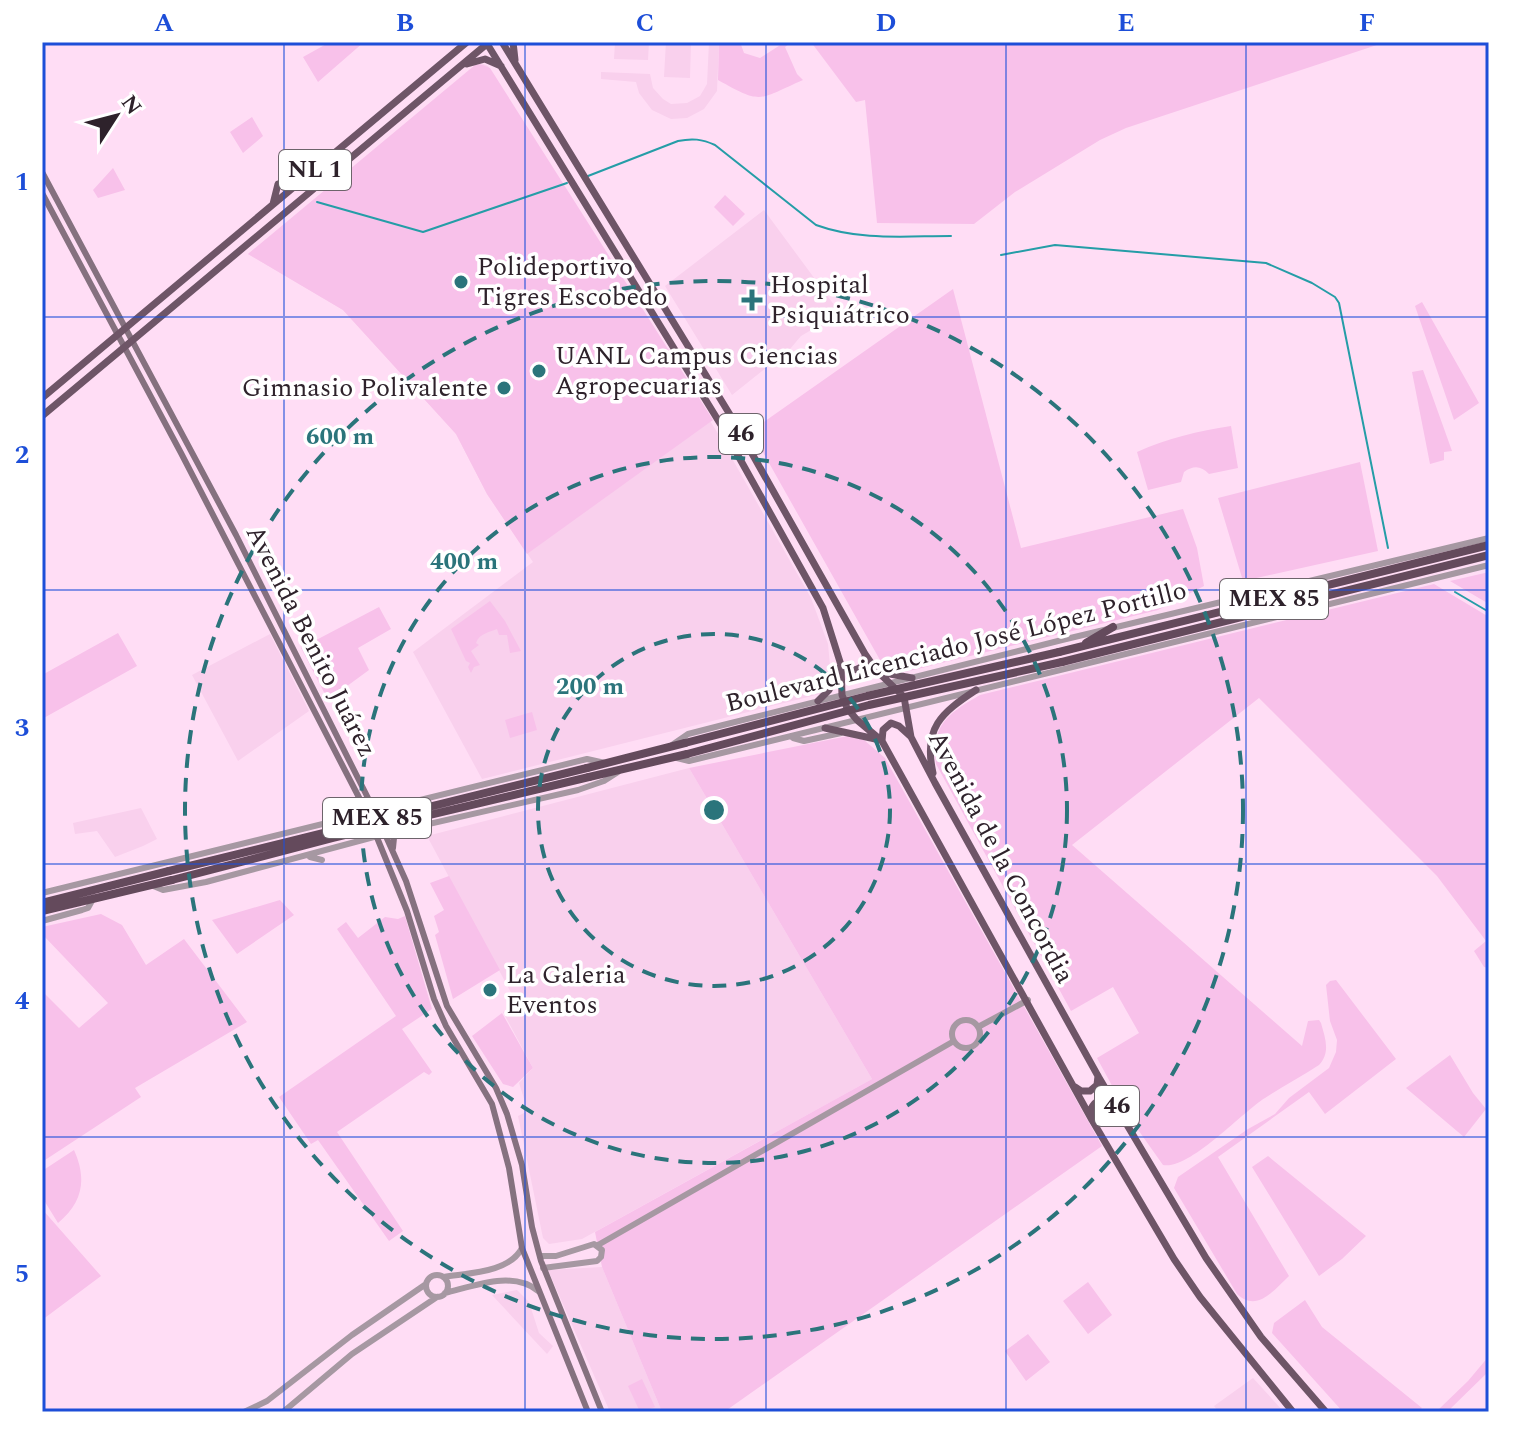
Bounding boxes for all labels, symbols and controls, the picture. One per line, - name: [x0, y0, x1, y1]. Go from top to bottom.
- text: A: [154, 3, 174, 43]
- text: B: [396, 3, 414, 43]
- text: C: [636, 3, 654, 43]
- text: D: [876, 3, 896, 43]
- text: E: [1117, 3, 1135, 43]
- text: F: [1359, 3, 1375, 43]
- north arrow: [76, 76, 156, 156]
- text: N: [112, 88, 150, 122]
- road number: NL 1: [279, 150, 351, 190]
- text: 1: [15, 162, 29, 202]
- place label: Polideportivo Tigres Escobedo: [477, 247, 668, 317]
- place label: Hospital Psiquiátrico: [770, 265, 910, 335]
- marker: Polideportivo Tigres Escobedo: [452, 273, 470, 291]
- marker: Hospital Psiquiátrico: [741, 289, 763, 311]
- place label: UANL Campus Ciencias Agropecuarias: [555, 336, 838, 406]
- marker: UANL Campus Ciencias Agropecuarias: [530, 362, 548, 380]
- place label: Gimnasio Polivalente: [242, 368, 488, 408]
- marker: Gimnasio Polivalente: [495, 379, 513, 397]
- road number: 46: [719, 414, 763, 454]
- text: 600 m: [306, 419, 374, 455]
- text: 2: [15, 435, 29, 475]
- street label: Avenida Benito Juárez: [235, 518, 387, 764]
- text: 400 m: [430, 544, 498, 580]
- street label: Boulevard Licenciado José López Portillo: [721, 570, 1191, 724]
- road number: MEX 85: [1220, 579, 1328, 619]
- text: 200 m: [556, 669, 624, 705]
- text: 3: [15, 708, 29, 748]
- street label: Avenida de la Concordia: [917, 723, 1085, 991]
- centre of rings: [700, 796, 728, 824]
- road number: MEX 85: [323, 798, 431, 838]
- place label: La Galeria Eventos: [506, 955, 626, 1025]
- text: 4: [15, 981, 30, 1021]
- marker: La Galeria Eventos: [481, 981, 499, 999]
- road number: 46: [1095, 1086, 1139, 1126]
- text: 5: [15, 1254, 29, 1294]

